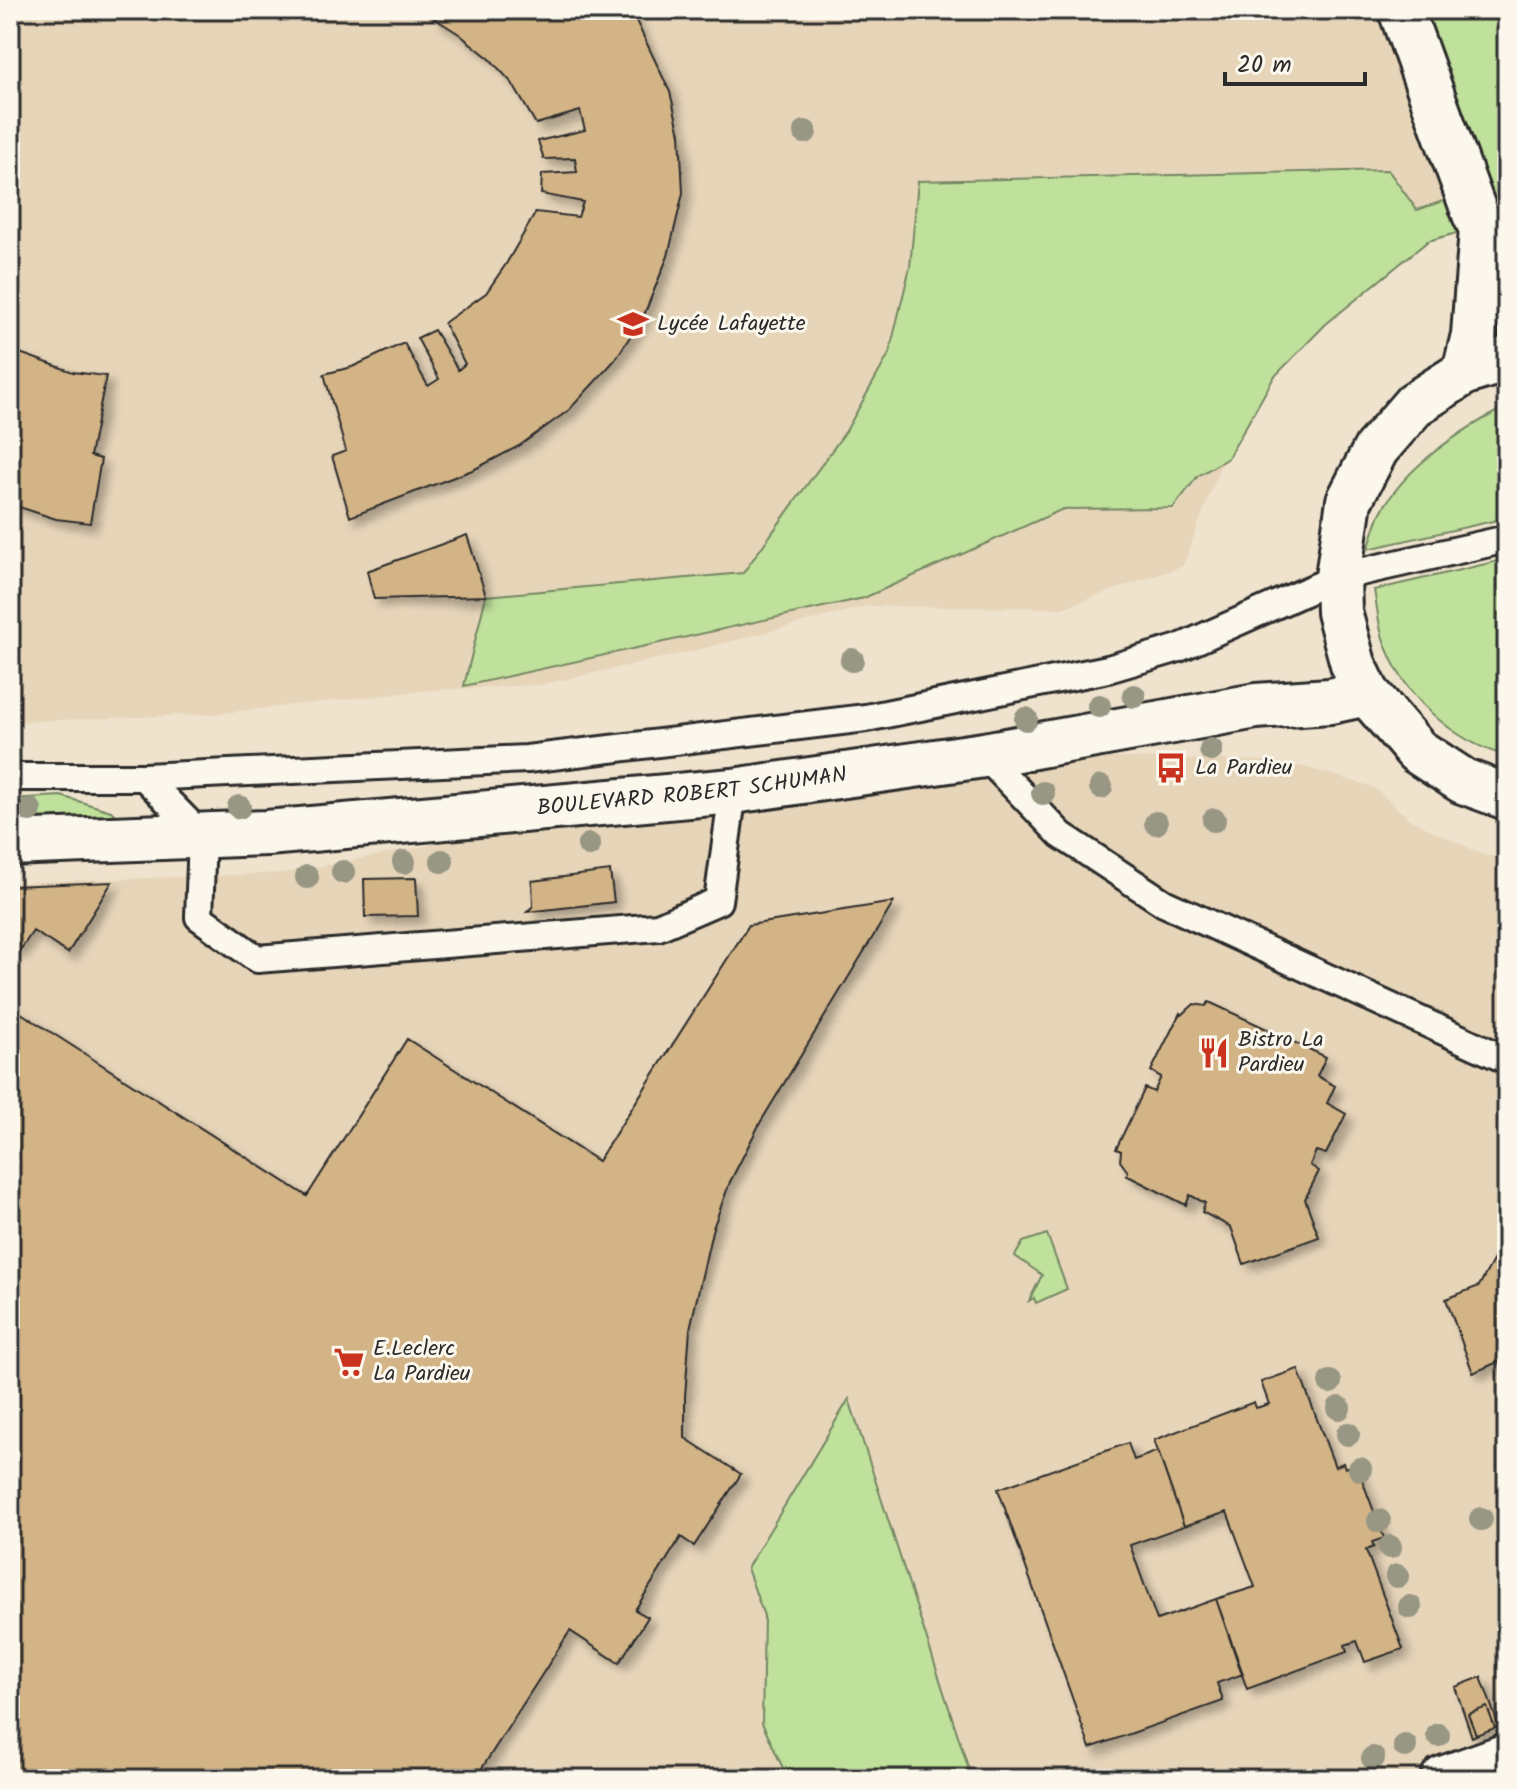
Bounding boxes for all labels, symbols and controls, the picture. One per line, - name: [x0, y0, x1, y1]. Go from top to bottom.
- scale bar: [1225, 36, 1365, 86]
- text: 20 m: [1237, 46, 1292, 85]
- school or university icon: Lycée Lafayette: [616, 307, 650, 341]
- place label: Lycée Lafayette: [657, 307, 806, 342]
- bus stop icon: La Pardieu: [1154, 751, 1188, 785]
- place label: La Pardieu: [1195, 751, 1293, 786]
- street label: BOULEVARD ROBERT SCHUMAN: [535, 757, 849, 826]
- place label: Bistro La Pardieu: [1238, 1023, 1324, 1083]
- restaurant icon: Bistro La Pardieu: [1197, 1036, 1231, 1070]
- place label: E.Leclerc La Pardieu: [373, 1332, 471, 1392]
- supermarket icon: E.Leclerc La Pardieu: [332, 1345, 366, 1379]

